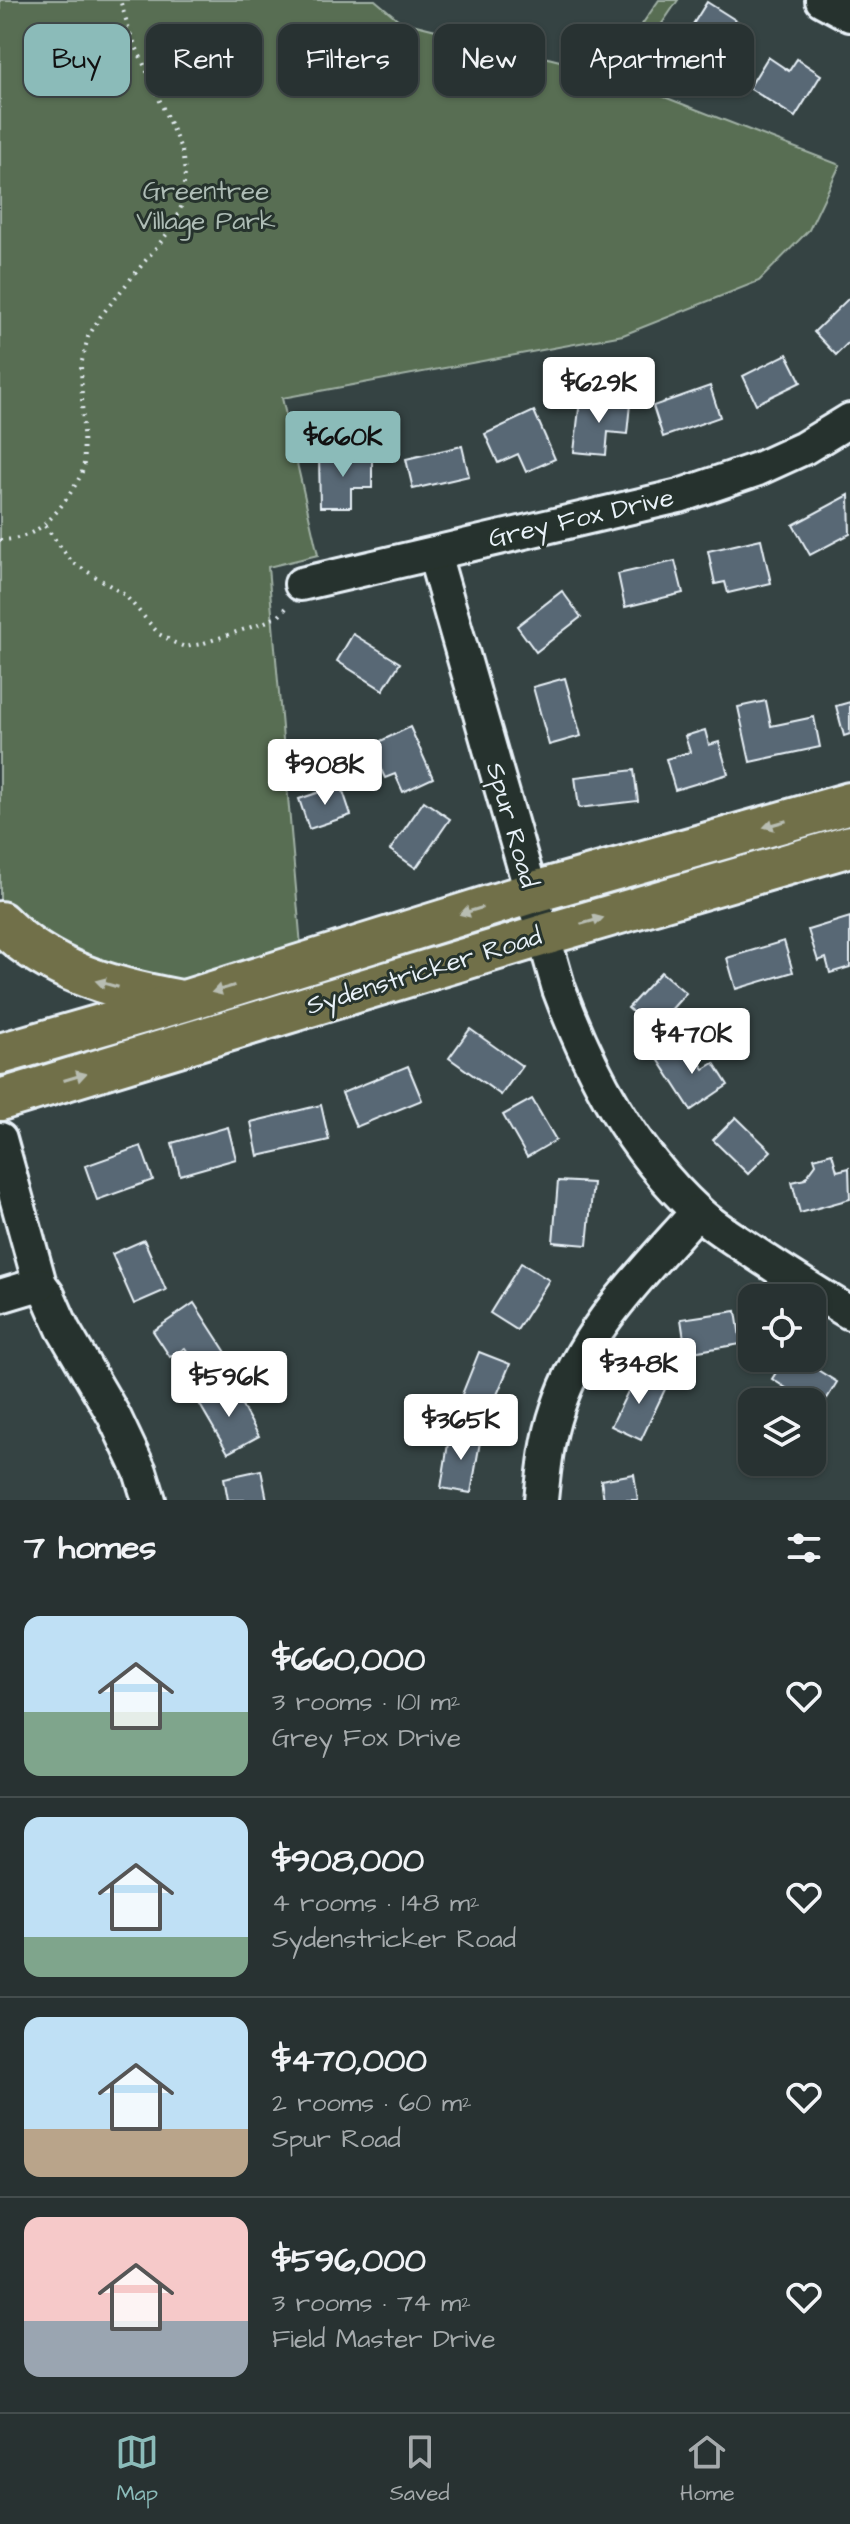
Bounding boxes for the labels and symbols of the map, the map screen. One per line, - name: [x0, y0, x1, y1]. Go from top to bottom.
- park label: Greentree Village Park: [136, 173, 276, 241]
- pin: $629K: [543, 357, 655, 425]
- pin: $660K: [287, 411, 399, 479]
- street label: Grey Fox Drive: [485, 479, 678, 559]
- pin: $908K: [269, 739, 381, 807]
- street label: Spur Road: [477, 758, 547, 892]
- one-way arrow: [762, 819, 787, 831]
- one-way arrow: [459, 906, 483, 918]
- one-way arrow: [580, 914, 604, 927]
- street label: Sydenstricker Road: [302, 918, 547, 1026]
- one-way arrow: [95, 977, 119, 990]
- one-way arrow: [211, 983, 235, 996]
- pin: $470K: [636, 1008, 748, 1076]
- one-way arrow: [63, 1070, 87, 1083]
- pin: $348K: [583, 1338, 695, 1406]
- pin: $596K: [173, 1351, 285, 1419]
- pin: $365K: [405, 1394, 517, 1462]

